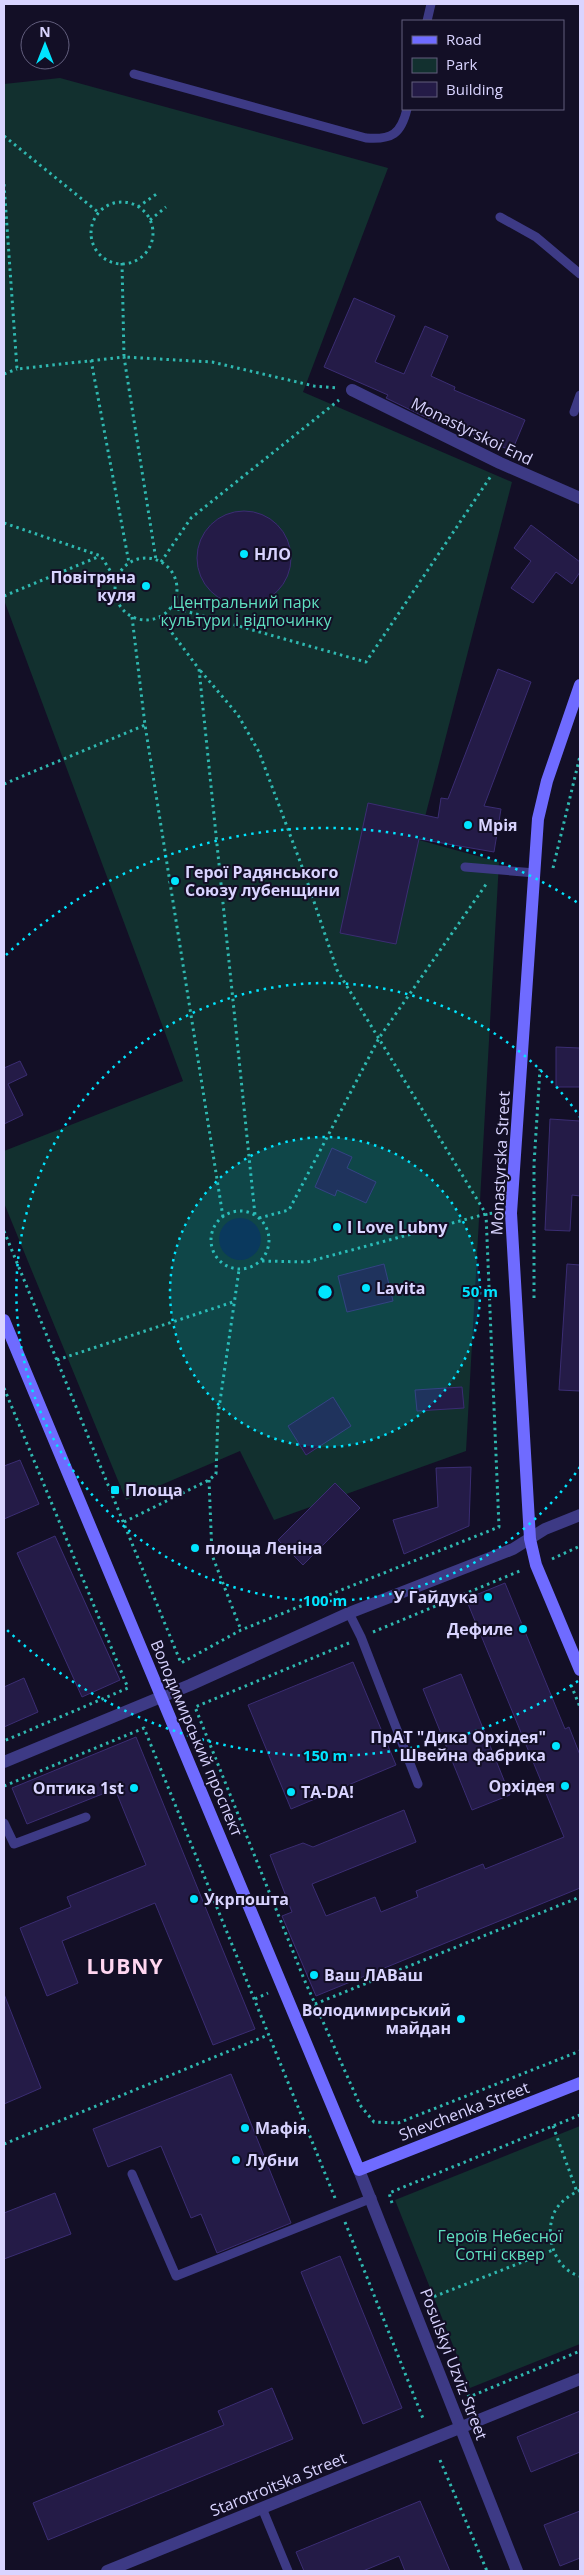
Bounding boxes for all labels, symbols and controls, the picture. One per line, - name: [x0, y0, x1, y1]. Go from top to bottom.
- north arrow: [20, 20, 70, 70]
- legend: [402, 20, 564, 110]
- text: N: [39, 22, 51, 41]
- text: Road: [446, 29, 482, 49]
- text: Park: [446, 54, 477, 74]
- text: Building: [446, 79, 503, 99]
- street label: Monastyrskoi End: [407, 392, 537, 470]
- place label: НЛО: [254, 543, 291, 565]
- marker: НЛО: [238, 548, 250, 560]
- place label: Повітряна куля: [51, 566, 136, 606]
- marker: Повітряна куля: [140, 580, 152, 592]
- park label: Центральний парк культури і відпочинку: [161, 591, 332, 631]
- place label: Мрія: [478, 814, 518, 836]
- marker: Мрія: [462, 819, 474, 831]
- place label: Герої Радянського Союзу лубенщини: [185, 861, 340, 901]
- marker: Герої Радянського Союзу лубенщини: [169, 875, 181, 887]
- street label: Monastyrska Street: [485, 1090, 515, 1236]
- place label: I Love Lubny: [347, 1216, 448, 1238]
- marker: I Love Lubny: [331, 1221, 343, 1233]
- place label: Lavita: [376, 1277, 425, 1299]
- text: 50 m: [462, 1281, 498, 1301]
- marker: Lavita: [360, 1282, 372, 1294]
- centre of rings: [316, 1283, 334, 1301]
- place label: Площа: [125, 1479, 183, 1501]
- marker: Площа: [109, 1484, 121, 1496]
- place label: площа Леніна: [205, 1537, 322, 1559]
- marker: площа Леніна: [189, 1542, 201, 1554]
- place label: У Гайдука: [394, 1586, 478, 1608]
- text: 100 m: [303, 1590, 347, 1610]
- marker: У Гайдука: [482, 1591, 494, 1603]
- place label: Дефиле: [447, 1618, 513, 1640]
- marker: Дефиле: [517, 1623, 529, 1635]
- street label: Володимирський проспект: [146, 1636, 249, 1840]
- place label: ПрАТ "Дика Орхідея" Швейна фабрика: [370, 1726, 546, 1766]
- marker: ПрАТ "Дика Орхідея" Швейна фабрика: [550, 1740, 562, 1752]
- text: 150 m: [303, 1745, 347, 1765]
- place label: Орхідея: [488, 1775, 555, 1797]
- place label: Оптика 1st: [33, 1777, 124, 1799]
- marker: Орхідея: [559, 1780, 571, 1792]
- place label: TA-DA!: [301, 1781, 354, 1803]
- marker: Оптика 1st: [128, 1782, 140, 1794]
- marker: TA-DA!: [285, 1786, 297, 1798]
- place label: Укрпошта: [204, 1888, 289, 1910]
- marker: Укрпошта: [188, 1893, 200, 1905]
- district label: LUBNY: [86, 1952, 164, 1980]
- place label: Ваш ЛАВаш: [324, 1964, 423, 1986]
- marker: Ваш ЛАВаш: [308, 1969, 320, 1981]
- place label: Володимирський майдан: [302, 1999, 451, 2039]
- marker: Володимирський майдан: [455, 2013, 467, 2025]
- street label: Shevchenka Street: [396, 2076, 533, 2146]
- place label: Мафія: [255, 2117, 307, 2139]
- marker: Мафія: [239, 2122, 251, 2134]
- place label: Лубни: [246, 2149, 299, 2171]
- marker: Лубни: [230, 2154, 242, 2166]
- park label: Героїв Небесної Сотні сквер: [438, 2225, 563, 2265]
- street label: Posulskyi Uzviz Street: [415, 2285, 493, 2443]
- street label: Starotroitska Street: [207, 2447, 350, 2521]

